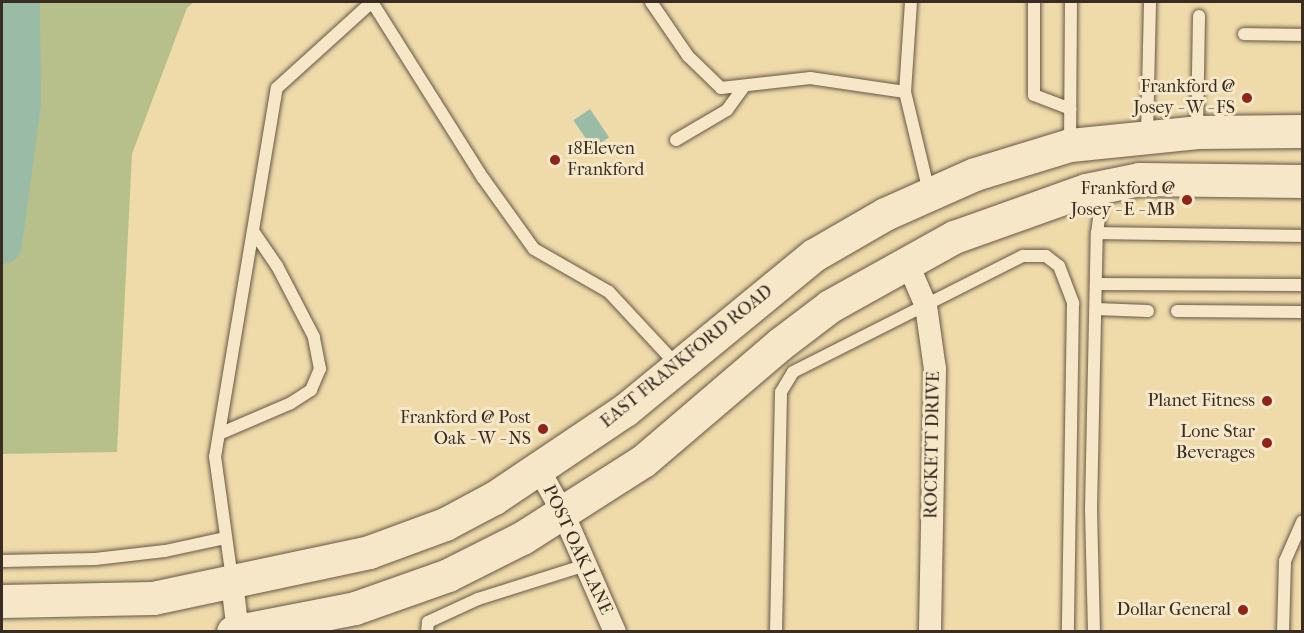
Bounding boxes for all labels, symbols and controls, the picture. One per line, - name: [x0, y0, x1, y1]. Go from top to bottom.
- place label: Frankford @ Josey - W - FS: [1133, 77, 1235, 119]
- marker: Frankford @ Josey - W - FS: [1240, 91, 1254, 105]
- place label: 18Eleven Frankford: [567, 139, 644, 182]
- marker: 18Eleven Frankford: [548, 153, 562, 167]
- place label: Frankford @ Josey - E - MB: [1071, 179, 1175, 222]
- marker: Frankford @ Josey - E - MB: [1180, 193, 1194, 207]
- street label: EAST FRANKFORD ROAD: [597, 281, 777, 433]
- street label: ROCKETT DRIVE: [921, 371, 945, 519]
- place label: Planet Fitness: [1147, 390, 1255, 412]
- marker: Planet Fitness: [1260, 394, 1274, 408]
- place label: Frankford @ Post Oak - W - NS: [400, 408, 531, 450]
- marker: Frankford @ Post Oak - W - NS: [536, 422, 550, 436]
- place label: Lone Star Beverages: [1176, 422, 1255, 464]
- marker: Lone Star Beverages: [1260, 436, 1274, 450]
- street label: POST OAK LANE: [538, 482, 616, 618]
- place label: Dollar General: [1117, 599, 1231, 621]
- marker: Dollar General: [1236, 603, 1250, 617]

